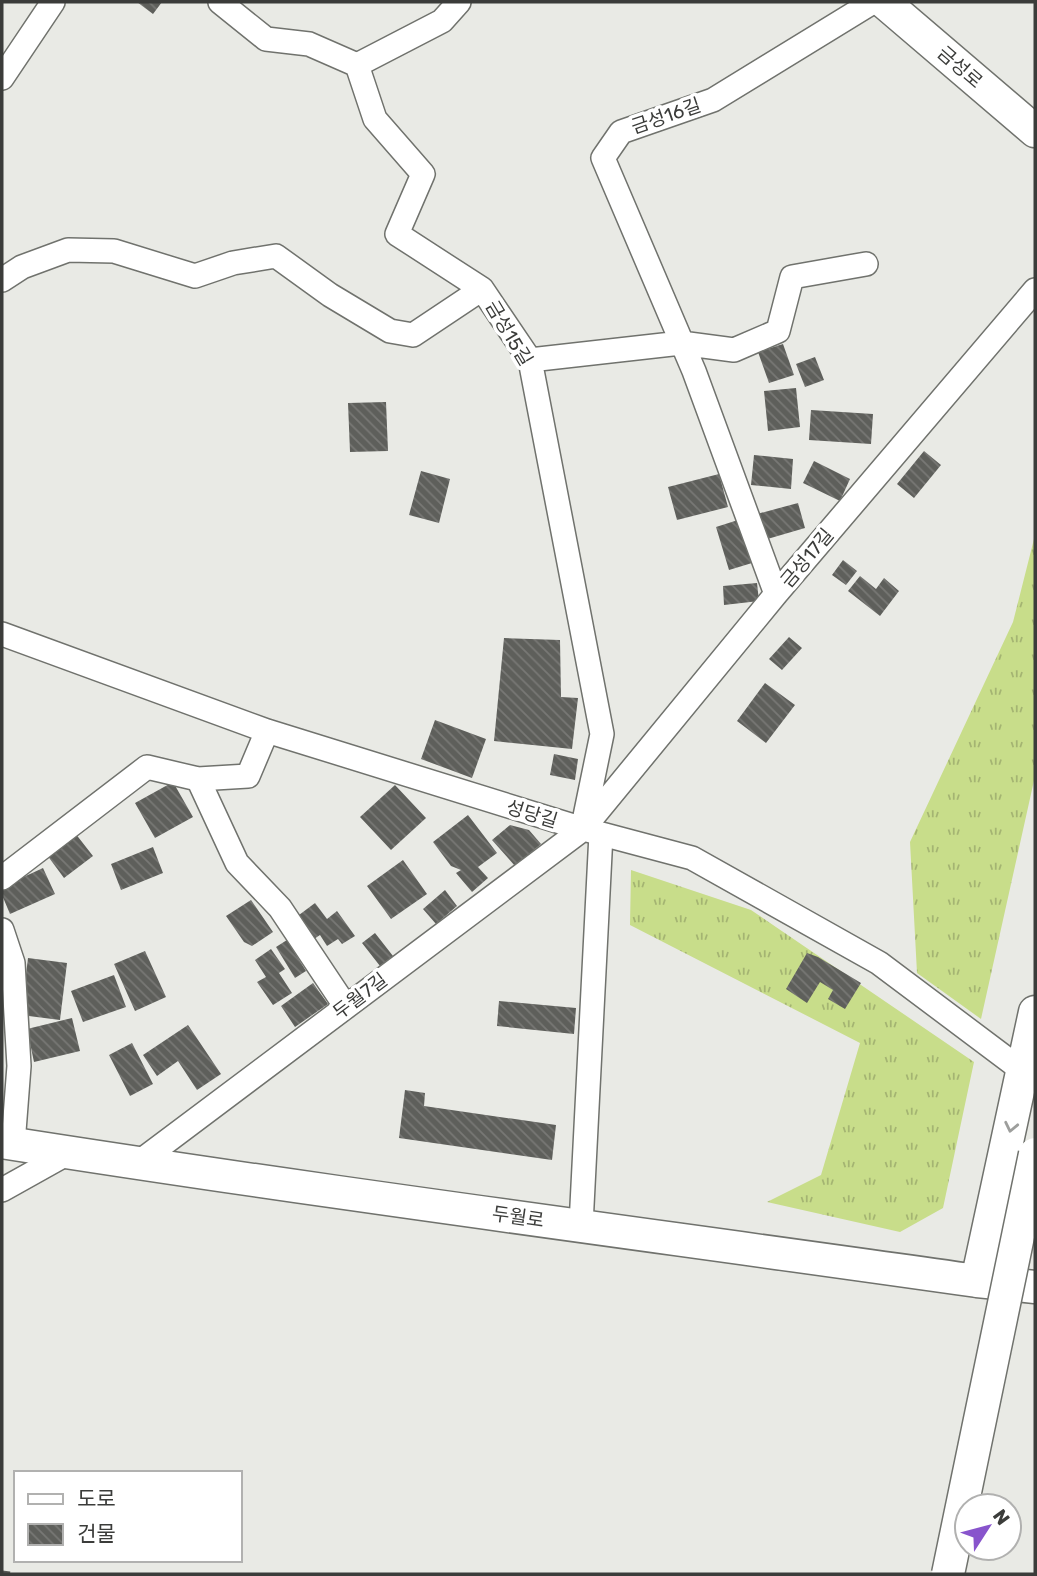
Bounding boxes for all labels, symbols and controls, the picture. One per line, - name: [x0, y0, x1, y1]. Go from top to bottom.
- street label: 금성로: [933, 41, 987, 93]
- street label: 금성16길: [628, 93, 704, 139]
- street label: 금성15길: [481, 296, 537, 370]
- street label: 금성17길: [776, 524, 838, 592]
- street label: 성당길: [504, 795, 560, 833]
- street label: 두월7길: [328, 968, 392, 1024]
- one-way arrow: [1005, 1121, 1019, 1133]
- street label: 두월로: [490, 1202, 546, 1232]
- legend: [14, 1471, 242, 1562]
- text: 도로: [77, 1486, 116, 1511]
- north arrow: [953, 1492, 1023, 1562]
- text: N: [988, 1505, 1015, 1530]
- text: 건물: [77, 1521, 116, 1546]

